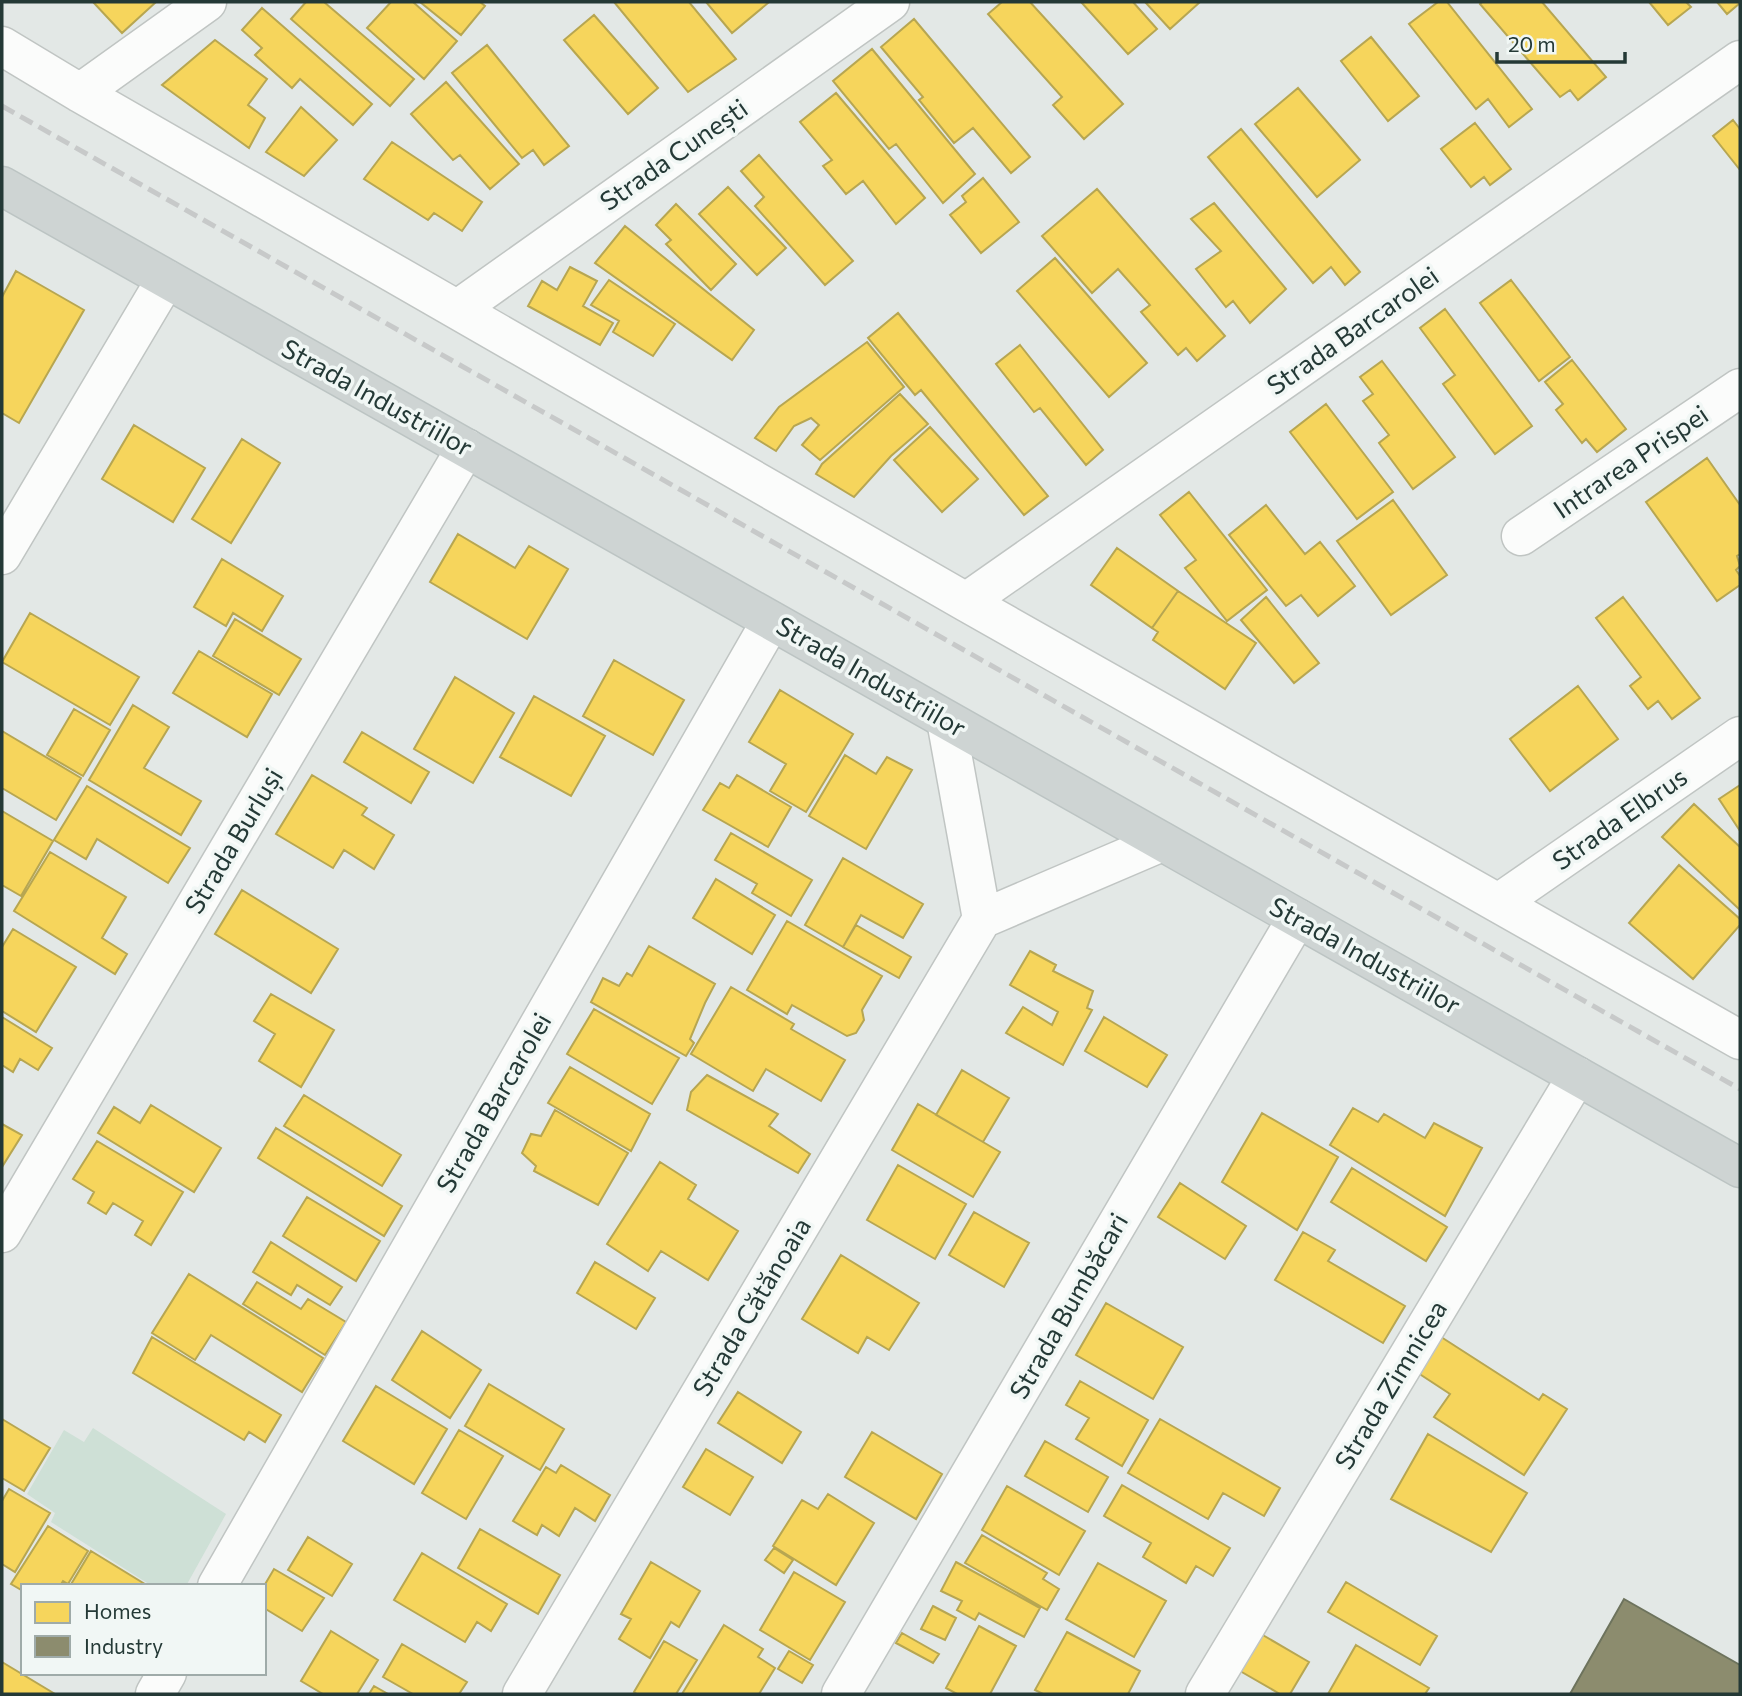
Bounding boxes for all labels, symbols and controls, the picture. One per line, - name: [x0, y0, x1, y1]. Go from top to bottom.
- scale bar: [1497, 21, 1625, 65]
- text: 20 m: [1508, 31, 1556, 56]
- street label: Strada Cunești: [593, 91, 754, 218]
- street label: Strada Barcarolei: [1260, 259, 1444, 400]
- street label: Strada Industriilor: [277, 331, 479, 462]
- street label: Intrarea Prispei: [1547, 398, 1713, 524]
- street label: Strada Industriilor: [772, 609, 972, 742]
- street label: Strada Elbrus: [1546, 760, 1692, 876]
- street label: Strada Burluși: [177, 762, 290, 920]
- street label: Strada Industriilor: [1265, 889, 1467, 1020]
- street label: Strada Barcarolei: [429, 1007, 557, 1198]
- street label: Strada Bumbăcari: [1002, 1207, 1133, 1404]
- street label: Strada Cătănoaia: [685, 1211, 816, 1401]
- street label: Strada Zimnicea: [1327, 1294, 1452, 1474]
- legend: [21, 1584, 266, 1675]
- text: Homes: [84, 1598, 151, 1623]
- text: Industry: [84, 1633, 163, 1658]

